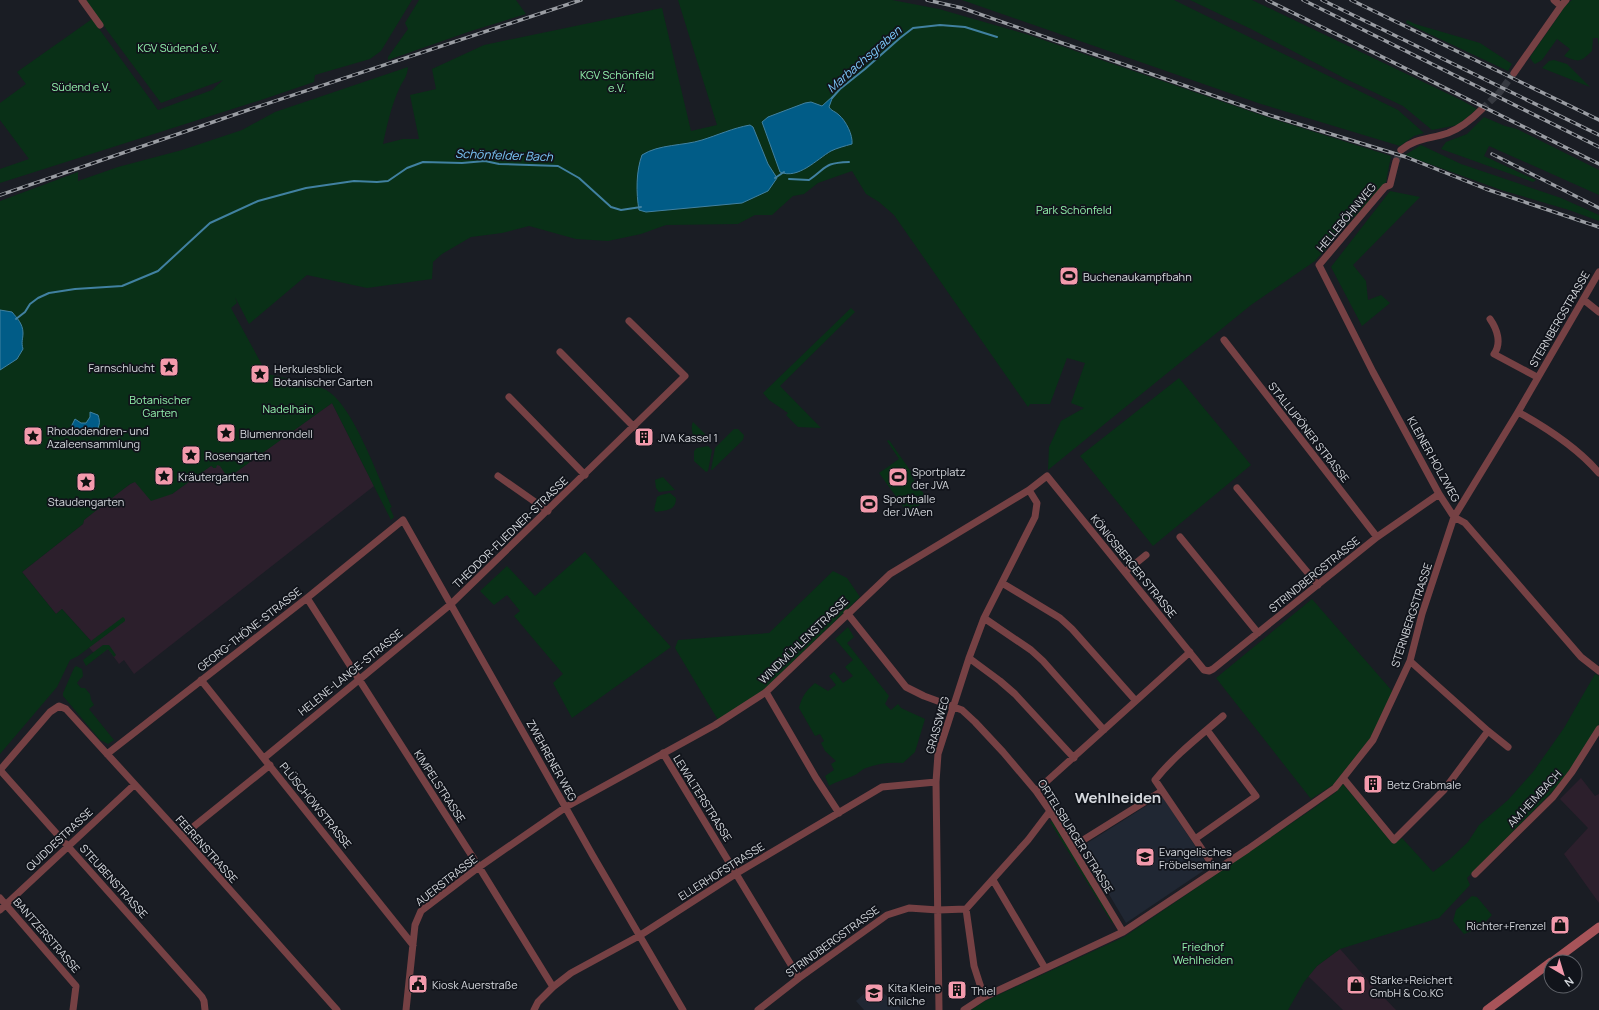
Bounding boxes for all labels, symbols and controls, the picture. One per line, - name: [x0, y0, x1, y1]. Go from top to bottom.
- water label: Marbachsgraben: [823, 21, 906, 96]
- park label: KGV Südend e.V.: [137, 40, 219, 55]
- park label: KGV Schönfeld e.V.: [580, 67, 654, 95]
- park label: Südend e.V.: [51, 79, 111, 94]
- water label: Schönfelder Bach: [455, 145, 554, 165]
- street label: HELLEBÖHNWEG: [1313, 179, 1379, 254]
- park label: Park Schönfeld: [1036, 202, 1112, 217]
- sports icon: Buchenaukampfbahn: [1058, 265, 1080, 287]
- street label: STERNBERGSTRASSE: [1525, 268, 1593, 370]
- place label: Buchenaukampfbahn: [1083, 269, 1192, 284]
- place icon: Farnschlucht: [158, 356, 180, 378]
- place label: Farnschlucht: [89, 360, 155, 375]
- place label: Herkulesblick Botanischer Garten: [274, 361, 373, 389]
- place icon: Herkulesblick Botanischer Garten: [249, 363, 271, 385]
- street label: STALLUPÖNER STRASSE: [1265, 379, 1353, 485]
- park label: Botanischer Garten: [129, 392, 191, 420]
- park label: Nadelhain: [263, 401, 313, 416]
- street label: KLEINER HOLZWEG: [1404, 413, 1464, 505]
- place icon: Blumenrondell: [215, 422, 237, 444]
- place label: Rhododendren- und Azaleensammlung: [47, 423, 149, 451]
- place icon: Rhododendren- und Azaleensammlung: [22, 425, 44, 447]
- place label: Blumenrondell: [240, 426, 313, 441]
- building icon: JVA Kassel 1: [633, 426, 655, 448]
- place label: JVA Kassel 1: [658, 430, 718, 445]
- place icon: Rosengarten: [180, 444, 202, 466]
- place label: Rosengarten: [205, 448, 271, 463]
- place label: Sportplatz der JVA: [912, 464, 966, 492]
- place icon: Kräutergarten: [153, 465, 175, 487]
- sports icon: Sportplatz der JVA: [887, 466, 909, 488]
- place label: Kräutergarten: [178, 469, 249, 484]
- place icon: Staudengarten: [75, 471, 97, 493]
- street label: THEODOR-FLIEDNER-STRASSE: [449, 473, 571, 591]
- place label: Sporthalle der JVAen: [883, 491, 936, 519]
- sports icon: Sporthalle der JVAen: [858, 493, 880, 515]
- place label: Staudengarten: [48, 494, 124, 509]
- street label: KÖNIGSBERGER STRASSE: [1088, 511, 1180, 621]
- street label: STRINDBERGSTRASSE: [1266, 533, 1362, 615]
- street label: STERNBERGSTRASSE: [1387, 561, 1435, 669]
- street label: GEORG-THÖNE-STRASSE: [194, 584, 304, 674]
- street label: WINDMÜHLENSTRASSE: [755, 593, 851, 687]
- street label: HELENE-LANGE-STRASSE: [295, 625, 405, 719]
- street label: GRASSWEG: [922, 694, 952, 755]
- street label: ZWEHRENER WEG: [523, 717, 581, 804]
- street label: KIMPELSTRASSE: [411, 747, 469, 825]
- street label: LEWALTERSTRASSE: [670, 752, 736, 844]
- street label: PLÜSCHOWSTRASSE: [277, 759, 355, 851]
- street label: AM HEIMBACH: [1504, 766, 1564, 830]
- building icon: Betz Grabmale: [1362, 773, 1384, 795]
- street label: ORTELSBURGER STRASSE: [1035, 776, 1117, 896]
- place label: Betz Grabmale: [1387, 777, 1462, 792]
- district label: Wehlheiden: [1075, 787, 1161, 808]
- street label: QUIDDESTRASSE: [22, 804, 96, 874]
- street label: FEERENSTRASSE: [173, 812, 241, 886]
- street label: ELLERHOFSTRASSE: [675, 838, 767, 904]
- street label: STEUBENSTRASSE: [77, 841, 151, 921]
- place label: Evangelisches Fröbelseminar: [1159, 844, 1232, 872]
- school or university icon: Evangelisches Fröbelseminar: [1134, 846, 1156, 868]
- street label: AUERSTRASSE: [412, 851, 480, 909]
- street label: BANTZERSTRASSE: [10, 894, 84, 976]
- street label: STRINDBERGSTRASSE: [782, 902, 882, 980]
- shop icon: Richter+Frenzel: [1549, 914, 1571, 936]
- place label: Richter+Frenzel: [1466, 918, 1546, 933]
- park label: Friedhof Wehlheiden: [1173, 939, 1233, 967]
- north arrow: [1543, 954, 1583, 994]
- place label: Starke+Reichert GmbH & Co.KG: [1370, 972, 1453, 1000]
- public building icon: Kiosk Auerstraße: [407, 973, 429, 995]
- shop icon: Starke+Reichert GmbH & Co.KG: [1345, 974, 1367, 996]
- text: N: [1562, 974, 1577, 991]
- place label: Kiosk Auerstraße: [432, 977, 518, 992]
- building icon: Thiel: [946, 979, 968, 1001]
- place label: Kita Kleine Knilche: [888, 980, 941, 1008]
- school or university icon: Kita Kleine Knilche: [863, 982, 885, 1004]
- place label: Thiel: [971, 983, 996, 998]

